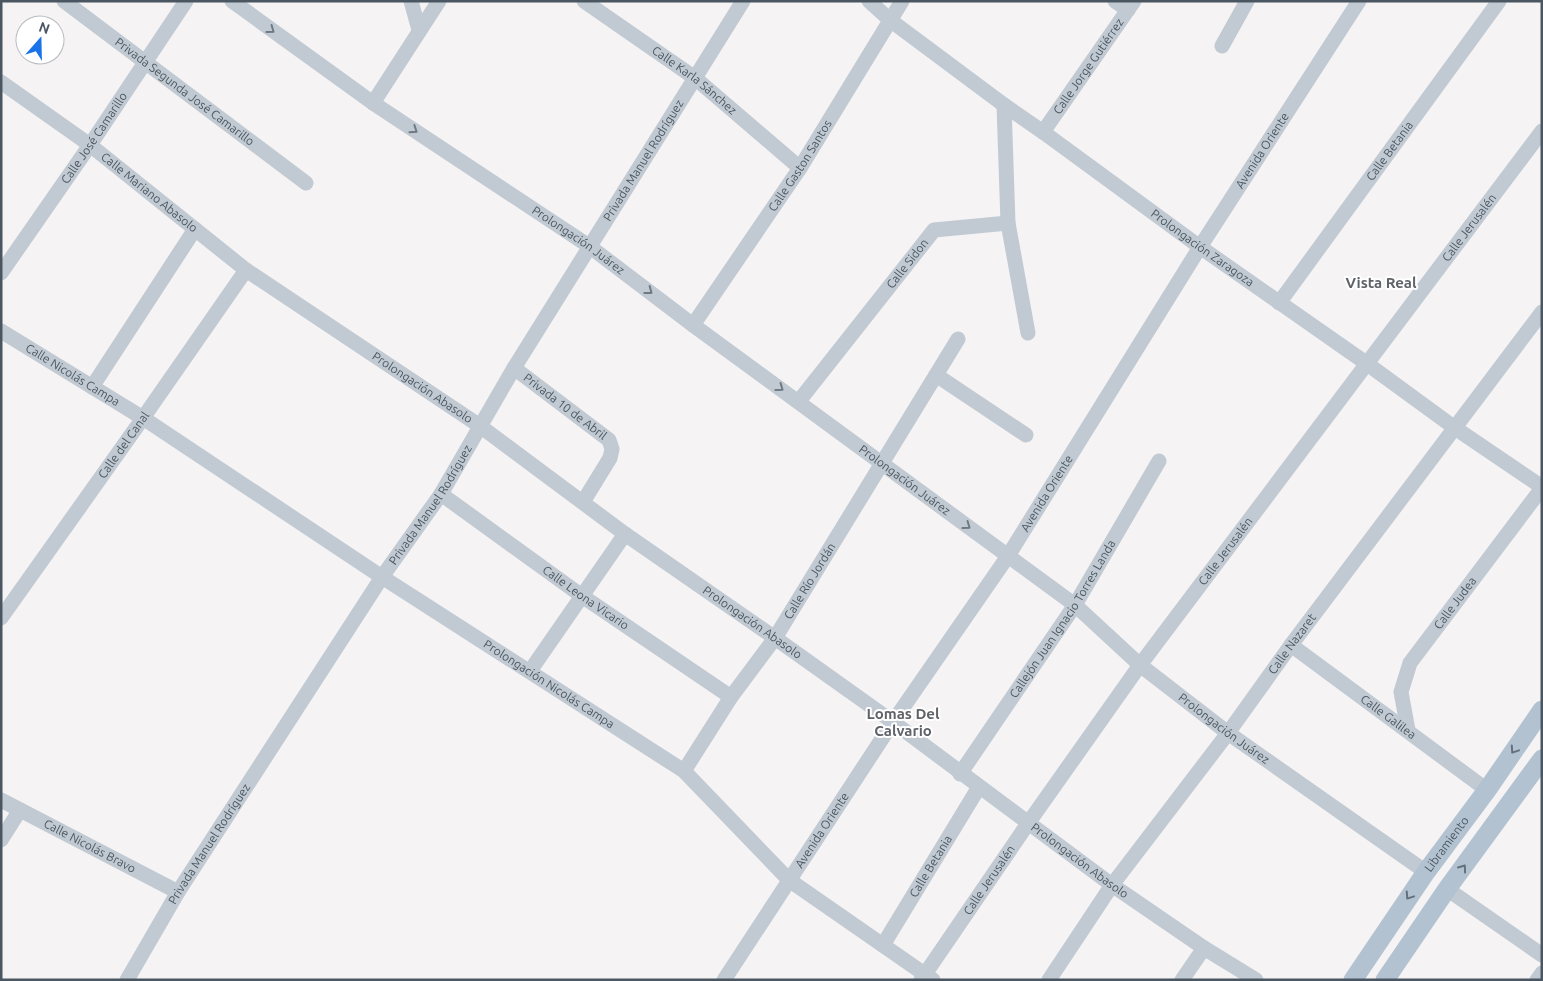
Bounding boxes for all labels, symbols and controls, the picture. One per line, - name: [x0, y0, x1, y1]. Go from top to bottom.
- north arrow: [15, 15, 65, 65]
- street label: Calle Jorge Gutiérrez: [1051, 15, 1126, 116]
- text: N: [37, 18, 52, 37]
- one-way arrow: [265, 24, 275, 33]
- street label: Privada Segunda José Camarillo: [113, 35, 257, 148]
- street label: Calle Karla Sánchez: [650, 43, 740, 117]
- street label: Calle José Camarillo: [58, 90, 129, 186]
- street label: Privada Manuel Rodríguez: [600, 97, 686, 223]
- street label: Avenida Oriente: [1233, 110, 1291, 191]
- street label: Calle Gaston Santos: [765, 117, 834, 214]
- street label: Calle Betania: [1363, 119, 1415, 183]
- one-way arrow: [408, 124, 418, 133]
- street label: Calle Mariano Abasolo: [99, 150, 200, 235]
- street label: Calle Jerusalén: [1439, 191, 1498, 264]
- street label: Prolongación Juárez: [530, 203, 628, 277]
- street label: Prolongación Zaragoza: [1149, 206, 1257, 289]
- street label: Calle Sidon: [884, 236, 931, 291]
- district label: Vista Real: [1345, 274, 1417, 291]
- one-way arrow: [643, 286, 652, 294]
- street label: Calle Nicolás Campa: [24, 341, 122, 408]
- street label: Prolongación Abasolo: [370, 349, 475, 425]
- street label: Privada 10 de Abril: [521, 371, 609, 442]
- one-way arrow: [774, 382, 784, 391]
- street label: Calle del Canal: [95, 409, 151, 481]
- street label: Privada Manuel Rodríguez: [386, 442, 474, 567]
- street label: Prolongación Juárez: [857, 442, 953, 518]
- street label: Avenida Oriente: [1018, 453, 1075, 534]
- street label: Calle Jerusalén: [1196, 515, 1255, 587]
- one-way arrow: [961, 520, 970, 528]
- street label: Callejón Juan Ignacio Torres Landa: [1007, 537, 1118, 700]
- street label: Calle Río Jordán: [781, 540, 838, 621]
- street label: Calle Leona Vicario: [540, 563, 631, 632]
- street label: Calle Judea: [1431, 574, 1479, 631]
- street label: Prolongación Abasolo: [701, 583, 805, 661]
- street label: Calle Nazaret: [1265, 611, 1318, 676]
- street label: Prolongación Nicolás Campa: [482, 637, 617, 731]
- street label: Prolongación Juárez: [1176, 690, 1272, 766]
- street label: Calle Galilea: [1358, 692, 1419, 741]
- district label: Lomas Del Calvario: [866, 705, 940, 739]
- one-way arrow: [1511, 744, 1520, 754]
- street label: Privada Manuel Rodríguez: [165, 781, 253, 906]
- street label: Avenida Oriente: [792, 790, 851, 870]
- street label: Libramiento: [1422, 814, 1471, 874]
- street label: Calle Nicolás Bravo: [42, 816, 138, 875]
- street label: Prolongación Abasolo: [1029, 820, 1131, 900]
- street label: Calle Betania: [907, 833, 954, 900]
- street label: Calle Jerusalén: [961, 843, 1017, 917]
- one-way arrow: [1457, 864, 1466, 874]
- one-way arrow: [1406, 891, 1415, 900]

